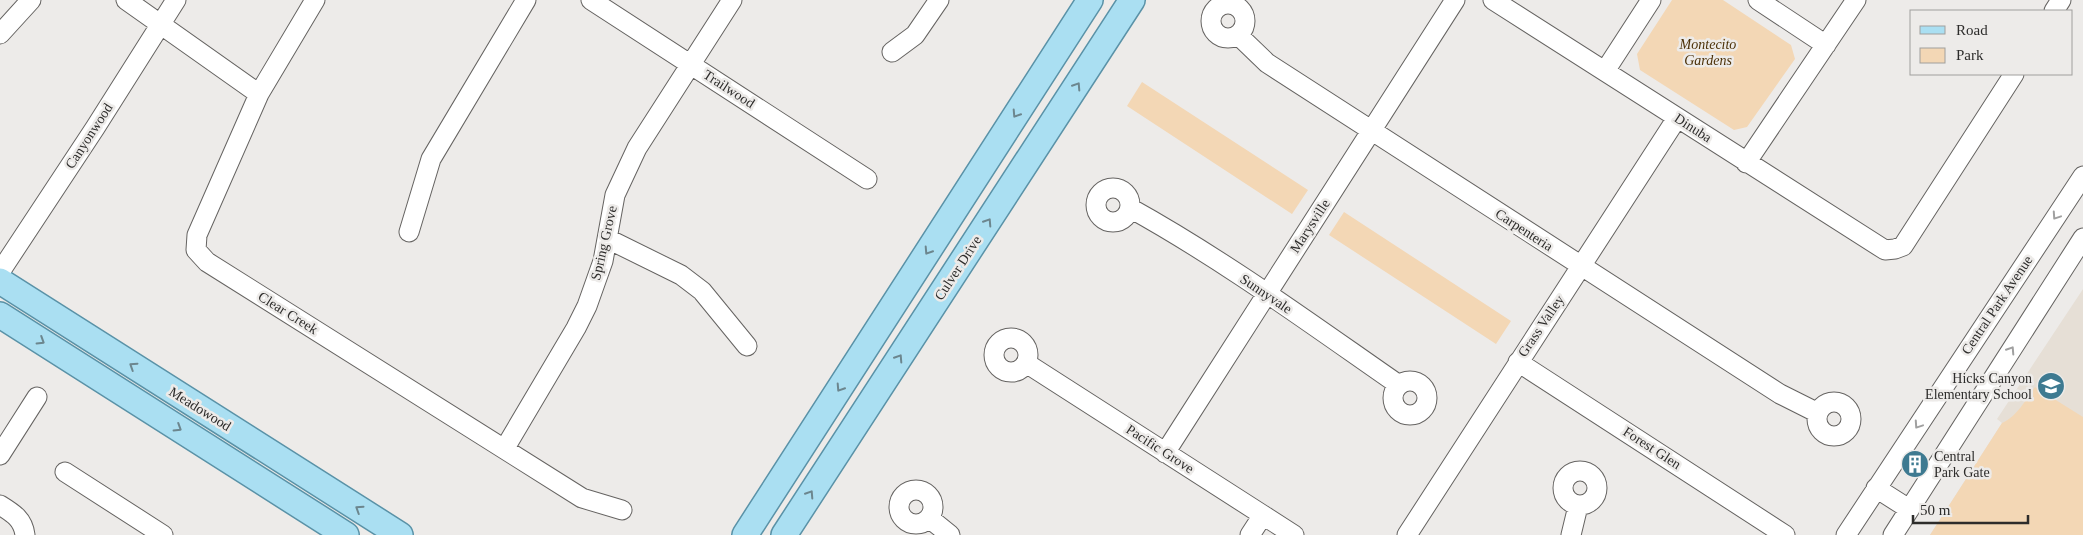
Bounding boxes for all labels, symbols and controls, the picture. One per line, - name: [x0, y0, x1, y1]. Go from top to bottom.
- legend: [1910, 10, 2073, 75]
- text: Road: [1956, 22, 1988, 38]
- park label: Montecito Gardens: [1679, 37, 1736, 68]
- text: Park: [1956, 47, 1984, 63]
- street label: Trailwood: [701, 67, 757, 111]
- one-way arrow: [1070, 82, 1080, 91]
- street label: Canyonwood: [62, 101, 116, 171]
- one-way arrow: [1013, 109, 1022, 118]
- street label: Dinuba: [1672, 110, 1715, 146]
- street label: Marysville: [1287, 196, 1333, 256]
- street label: Spring Grove: [588, 204, 620, 282]
- street label: Carpenteria: [1493, 206, 1556, 254]
- one-way arrow: [2053, 211, 2062, 220]
- one-way arrow: [982, 218, 991, 228]
- street label: Culver Drive: [932, 233, 984, 303]
- one-way arrow: [925, 245, 934, 255]
- street label: Central Park Avenue: [1958, 253, 2036, 357]
- street label: Sunnyvale: [1237, 271, 1295, 317]
- street label: Clear Creek: [256, 289, 320, 337]
- street label: Grass Valley: [1515, 292, 1567, 360]
- one-way arrow: [36, 335, 45, 345]
- one-way arrow: [2005, 346, 2015, 355]
- one-way arrow: [893, 354, 902, 364]
- one-way arrow: [129, 363, 138, 373]
- place label: Hicks Canyon Elementary School: [1925, 371, 2032, 402]
- school or university icon: Hicks Canyon Elementary School: [2036, 371, 2066, 401]
- one-way arrow: [836, 382, 846, 391]
- street label: Meadowood: [166, 384, 234, 434]
- one-way arrow: [1915, 419, 1924, 428]
- one-way arrow: [173, 422, 182, 432]
- street label: Pacific Grove: [1123, 422, 1197, 476]
- street label: Forest Glen: [1620, 424, 1684, 472]
- building icon: Central Park Gate: [1900, 449, 1930, 479]
- place label: Central Park Gate: [1934, 449, 1990, 480]
- one-way arrow: [804, 490, 814, 499]
- scale bar: [1913, 492, 2028, 524]
- text: 50 m: [1920, 502, 1951, 518]
- one-way arrow: [355, 505, 364, 515]

